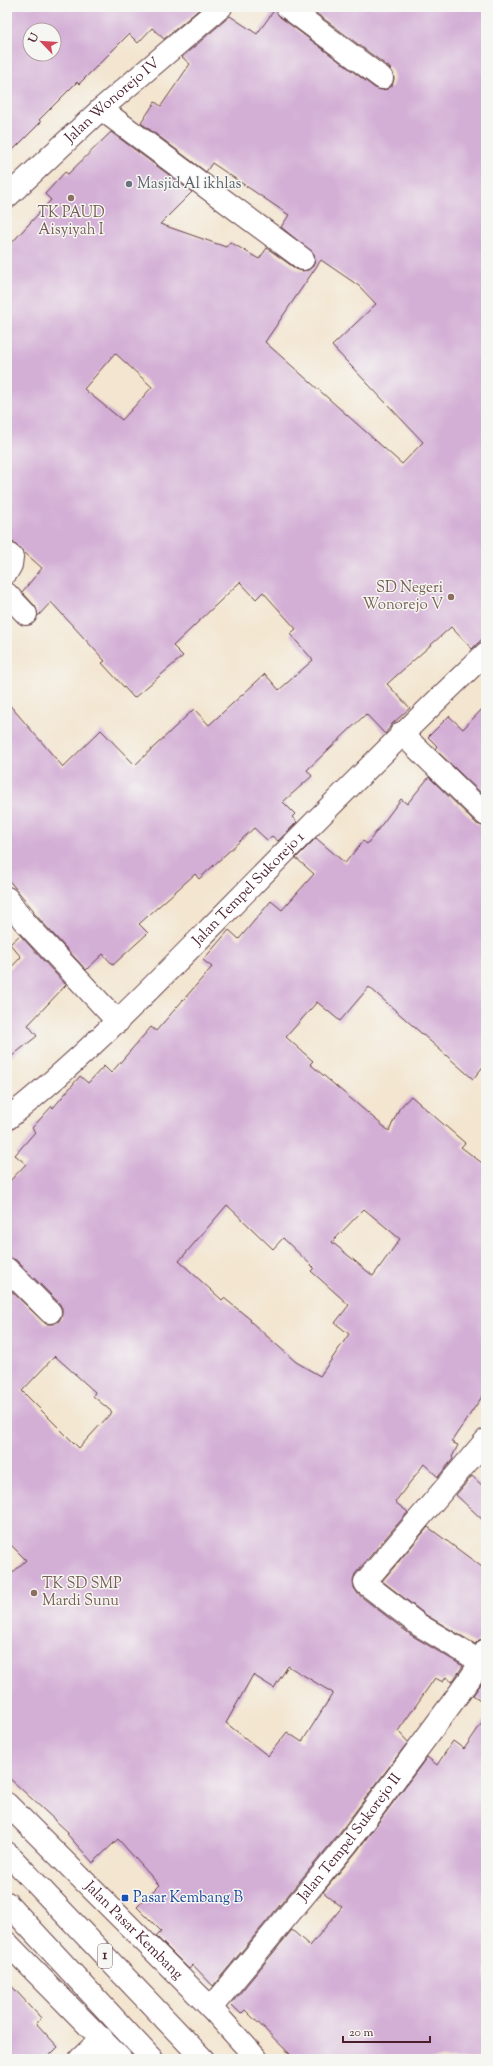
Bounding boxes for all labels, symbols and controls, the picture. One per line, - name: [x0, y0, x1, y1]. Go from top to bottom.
- north arrow: [22, 22, 62, 62]
- text: U: [24, 31, 43, 47]
- street label: Jalan Wonorejo IV: [60, 53, 164, 149]
- place label: Masjid Al ikhlas: [137, 174, 242, 195]
- marker: Masjid Al ikhlas: [124, 179, 134, 189]
- marker: TK PAUD Aisyiyah I: [66, 193, 76, 203]
- place label: TK PAUD Aisyiyah I: [37, 203, 105, 241]
- place label: SD Negeri Wonorejo V: [362, 578, 443, 616]
- marker: SD Negeri Wonorejo V: [446, 592, 456, 602]
- street label: Jalan Tempel Sukorejo 1: [187, 827, 310, 951]
- place label: TK SD SMP Mardi Sunu: [42, 1574, 122, 1612]
- marker: TK SD SMP Mardi Sunu: [29, 1588, 39, 1598]
- street label: Jalan Tempel Sukorejo II: [293, 1769, 407, 1907]
- street label: Jalan Pasar Kembang: [79, 1876, 188, 1985]
- place label: Pasar Kembang B: [133, 1888, 243, 1909]
- marker: Pasar Kembang B: [120, 1893, 130, 1903]
- road number: 1: [98, 1944, 112, 1968]
- scale bar: [343, 2018, 430, 2044]
- text: 20 m: [349, 2024, 374, 2042]

